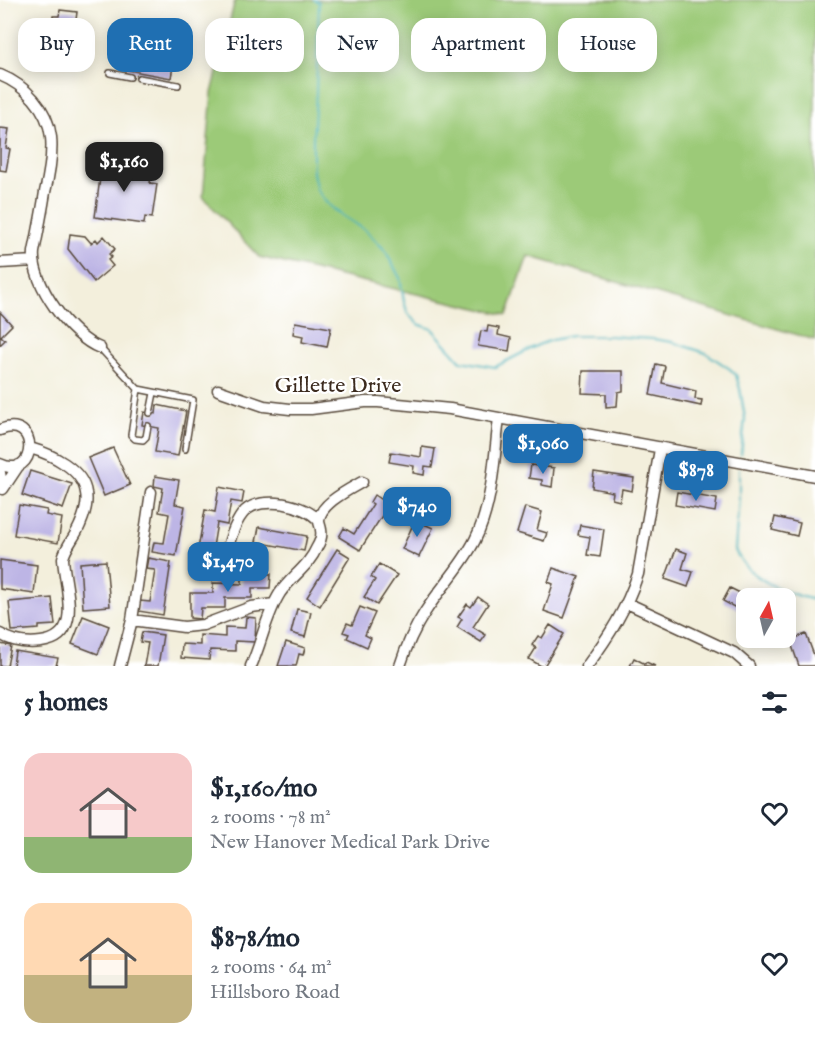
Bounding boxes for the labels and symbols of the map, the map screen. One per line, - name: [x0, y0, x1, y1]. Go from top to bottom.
- pin: $1,160: [75, 142, 173, 193]
- street label: Gillette Drive: [275, 372, 401, 400]
- pin: $1,060: [494, 424, 592, 475]
- pin: $878: [660, 451, 732, 502]
- pin: $740: [381, 487, 453, 538]
- pin: $1,470: [179, 542, 277, 593]
- north arrow: [736, 588, 796, 648]

